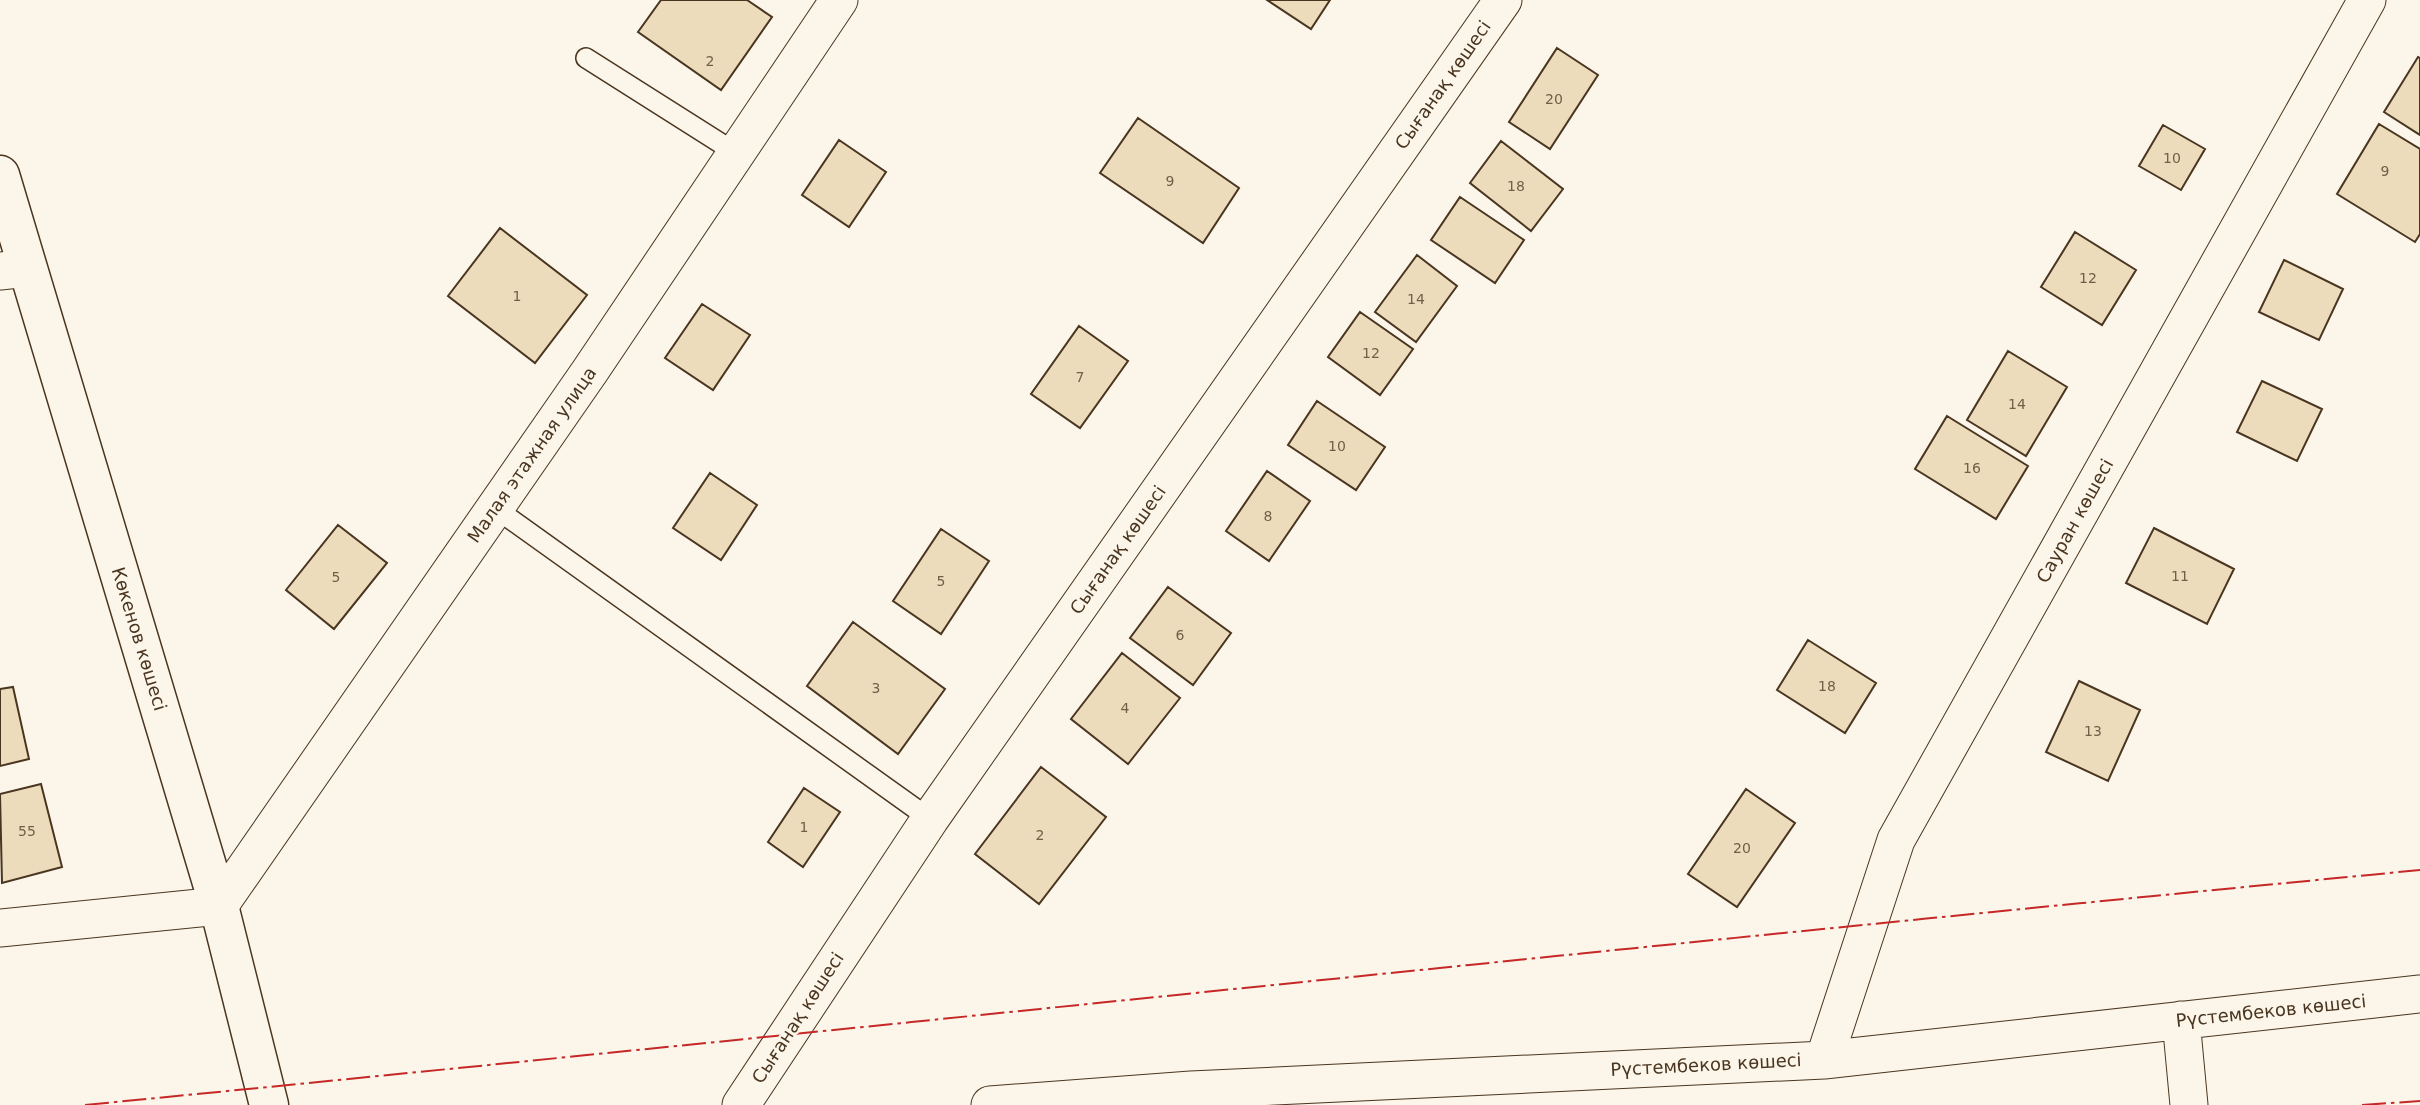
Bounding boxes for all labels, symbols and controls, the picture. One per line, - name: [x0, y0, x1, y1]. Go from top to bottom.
- street label: Сығанақ көшесі: [1390, 16, 1495, 153]
- house number: 2: [706, 53, 714, 69]
- house number: 20: [1545, 91, 1563, 107]
- house number: 10: [2163, 150, 2181, 166]
- house number: 9: [2381, 163, 2389, 179]
- house number: 9: [1166, 173, 1174, 189]
- house number: 18: [1507, 178, 1525, 194]
- house number: 12: [2079, 270, 2097, 286]
- house number: 1: [513, 288, 521, 304]
- house number: 14: [1407, 291, 1425, 307]
- house number: 12: [1362, 345, 1380, 361]
- street label: Малая этажная улица: [463, 363, 600, 547]
- house number: 7: [1076, 369, 1084, 385]
- house number: 14: [2008, 396, 2026, 412]
- house number: 10: [1328, 438, 1346, 454]
- street label: Сауран көшесі: [2032, 455, 2117, 586]
- house number: 16: [1963, 460, 1981, 476]
- street label: Сығанақ көшесі: [1065, 481, 1170, 618]
- house number: 8: [1264, 508, 1272, 524]
- street label: Көкенов көшесі: [108, 564, 171, 713]
- house number: 11: [2171, 568, 2189, 584]
- house number: 5: [332, 569, 340, 585]
- house number: 5: [937, 573, 945, 589]
- house number: 6: [1176, 627, 1185, 643]
- house number: 18: [1818, 678, 1836, 694]
- house number: 3: [872, 680, 880, 696]
- house number: 4: [1121, 700, 1130, 716]
- house number: 13: [2084, 723, 2102, 739]
- house number: 1: [800, 819, 808, 835]
- house number: 55: [18, 823, 36, 839]
- house number: 2: [1036, 827, 1044, 843]
- house number: 20: [1733, 840, 1751, 856]
- street label: Сығанақ көшесі: [747, 948, 848, 1087]
- street label: Рүстембеков көшесі: [2175, 990, 2367, 1031]
- street label: Рүстембеков көшесі: [1610, 1049, 1802, 1080]

